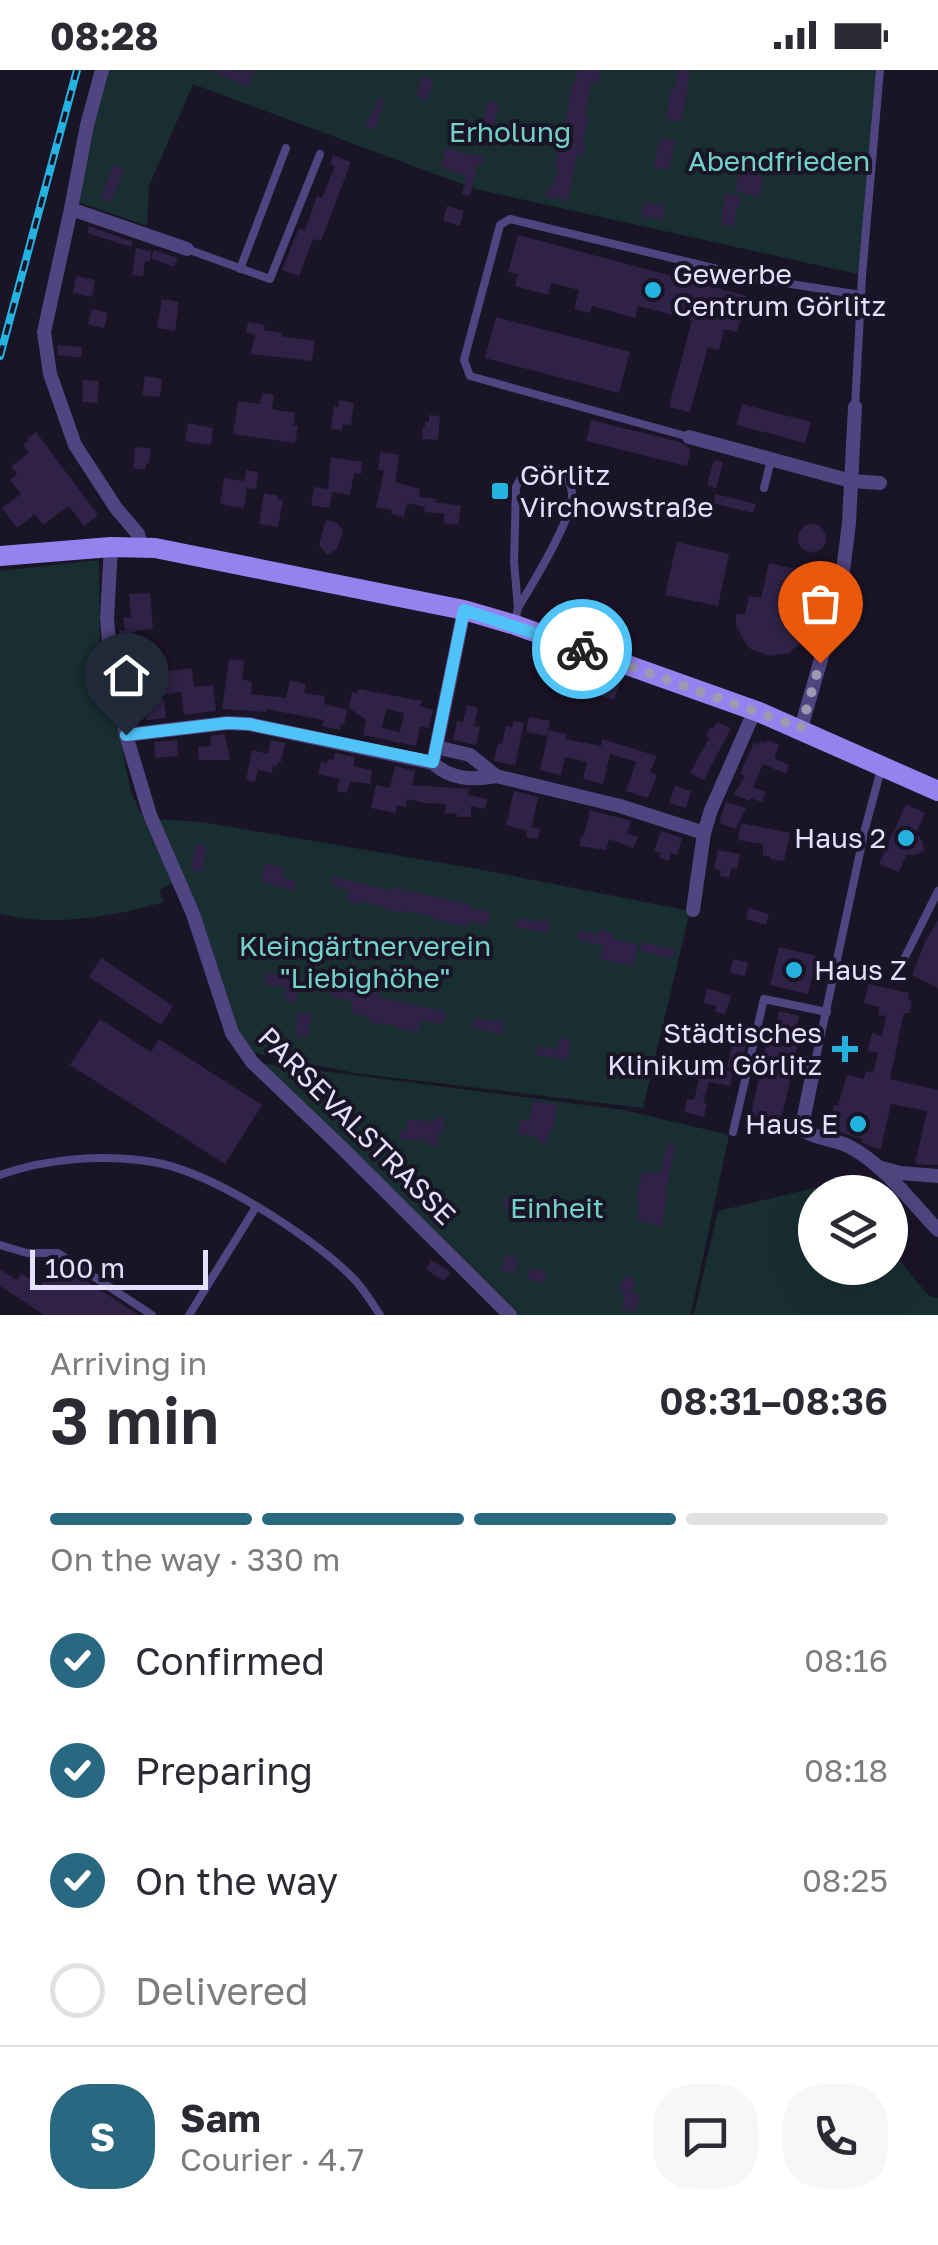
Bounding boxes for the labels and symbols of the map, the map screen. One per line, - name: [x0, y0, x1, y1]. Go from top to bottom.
- park label: Erholung: [449, 115, 571, 148]
- park label: Abendfrieden: [688, 144, 870, 177]
- place label: Gewerbe Centrum Görlitz: [673, 257, 886, 322]
- marker: Gewerbe Centrum Görlitz: [642, 279, 664, 301]
- place label: Görlitz Virchowstraße: [520, 458, 714, 523]
- marker: Görlitz Virchowstraße: [489, 480, 511, 502]
- pin: [778, 561, 863, 664]
- courier: [532, 599, 632, 699]
- pin: [84, 633, 169, 736]
- place label: Haus 2: [794, 821, 886, 854]
- marker: Haus 2: [895, 827, 917, 849]
- park label: Kleingärtnerverein "Liebighöhe": [239, 929, 491, 994]
- place label: Haus Z: [814, 953, 907, 986]
- marker: Haus Z: [783, 959, 805, 981]
- place label: Städtisches Klinikum Görlitz: [607, 1016, 822, 1081]
- street label: PARSEVALSTRASSE: [252, 1020, 463, 1231]
- marker: Städtisches Klinikum Görlitz: [832, 1036, 858, 1062]
- place label: Haus E: [745, 1107, 838, 1140]
- marker: Haus E: [847, 1113, 869, 1135]
- park label: Einheit: [510, 1191, 604, 1224]
- scale bar: [30, 1245, 208, 1290]

